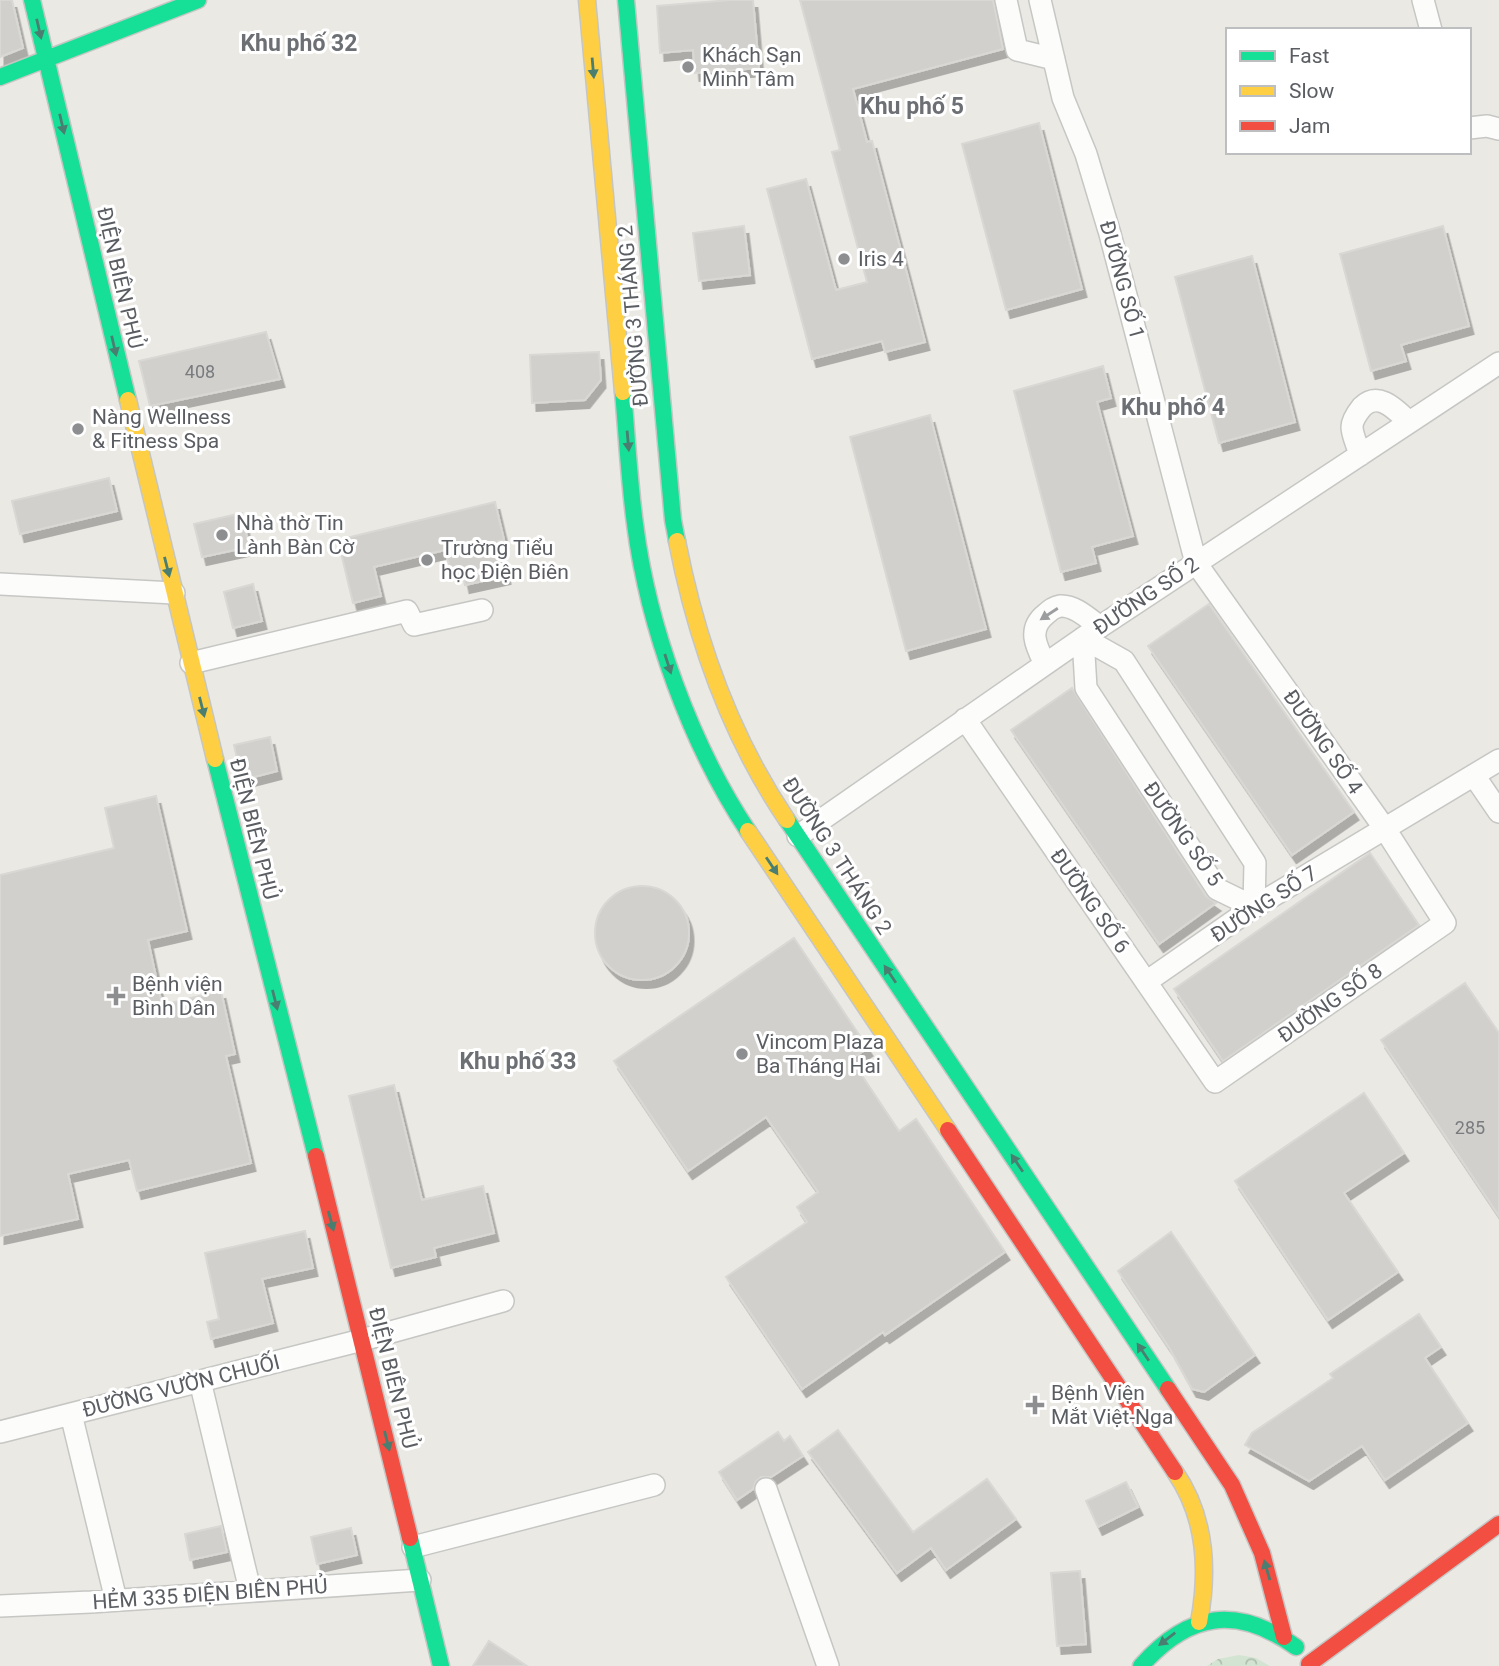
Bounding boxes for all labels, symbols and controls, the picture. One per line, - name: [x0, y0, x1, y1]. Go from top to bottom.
- one-way arrow: [34, 18, 45, 40]
- legend: [1226, 28, 1471, 154]
- district label: Khu phố 32: [240, 30, 358, 57]
- place label: Khách Sạn Minh Tâm: [702, 43, 801, 91]
- text: Fast: [1289, 44, 1330, 68]
- one-way arrow: [588, 57, 599, 79]
- marker: Khách Sạn Minh Tâm: [680, 59, 696, 75]
- text: Slow: [1289, 79, 1335, 103]
- district label: Khu phố 5: [860, 93, 964, 120]
- one-way arrow: [57, 114, 68, 136]
- text: Jam: [1289, 114, 1330, 138]
- street label: ĐIỆN BIÊN PHỦ: [92, 205, 149, 351]
- street label: ĐƯỜNG SỐ 1: [1095, 218, 1150, 342]
- street label: ĐƯỜNG 3 THÁNG 2: [613, 224, 653, 408]
- place label: Iris 4: [858, 247, 904, 271]
- marker: Iris 4: [836, 251, 852, 267]
- one-way arrow: [109, 335, 120, 357]
- house number: 408: [185, 361, 215, 382]
- district label: Khu phố 4: [1121, 394, 1225, 421]
- place label: Nàng Wellness & Fitness Spa: [92, 405, 231, 453]
- marker: Nàng Wellness & Fitness Spa: [70, 421, 86, 437]
- one-way arrow: [622, 430, 633, 452]
- place label: Nhà thờ Tin Lành Bàn Cờ: [236, 511, 355, 559]
- marker: Nhà thờ Tin Lành Bàn Cờ: [214, 527, 230, 543]
- place label: Trường Tiểu học Điện Biên: [441, 536, 569, 584]
- street label: ĐƯỜNG SỐ 2: [1088, 551, 1203, 640]
- marker: Trường Tiểu học Điện Biên: [419, 552, 435, 568]
- one-way arrow: [162, 556, 173, 578]
- one-way arrow: [1039, 607, 1058, 620]
- one-way arrow: [663, 654, 674, 675]
- street label: ĐƯỜNG SỐ 4: [1278, 685, 1369, 799]
- one-way arrow: [197, 696, 208, 718]
- street label: ĐIỆN BIÊN PHỦ: [225, 756, 284, 902]
- street label: ĐƯỜNG 3 THÁNG 2: [777, 773, 897, 939]
- street label: ĐƯỜNG SỐ 5: [1138, 777, 1229, 891]
- street label: ĐƯỜNG SỐ 6: [1045, 844, 1136, 958]
- one-way arrow: [765, 856, 778, 875]
- street label: ĐƯỜNG SỐ 7: [1206, 860, 1322, 947]
- street label: ĐƯỜNG SỐ 8: [1273, 957, 1387, 1048]
- one-way arrow: [883, 965, 897, 983]
- place label: Bệnh viện Bình Dân: [132, 972, 223, 1020]
- marker: Bệnh viện Bình Dân: [106, 986, 126, 1006]
- one-way arrow: [270, 990, 281, 1012]
- place label: Vincom Plaza Ba Tháng Hai: [756, 1030, 884, 1078]
- marker: Vincom Plaza Ba Tháng Hai: [734, 1046, 750, 1062]
- district label: Khu phố 33: [459, 1048, 577, 1075]
- house number: 285: [1455, 1117, 1485, 1138]
- one-way arrow: [1010, 1154, 1024, 1172]
- one-way arrow: [326, 1210, 337, 1232]
- street label: ĐIỆN BIÊN PHỦ: [364, 1305, 423, 1451]
- one-way arrow: [1137, 1342, 1150, 1362]
- street label: ĐƯỜNG VƯỜN CHUỐI: [80, 1349, 282, 1422]
- place label: Bệnh Viện Mắt Việt-Nga: [1051, 1381, 1173, 1429]
- marker: Bệnh Viện Mắt Việt-Nga: [1025, 1395, 1045, 1415]
- one-way arrow: [382, 1431, 393, 1453]
- one-way arrow: [1261, 1559, 1272, 1581]
- street label: HẺM 335 ĐIỆN BIÊN PHỦ: [91, 1573, 328, 1614]
- one-way arrow: [1158, 1632, 1176, 1647]

